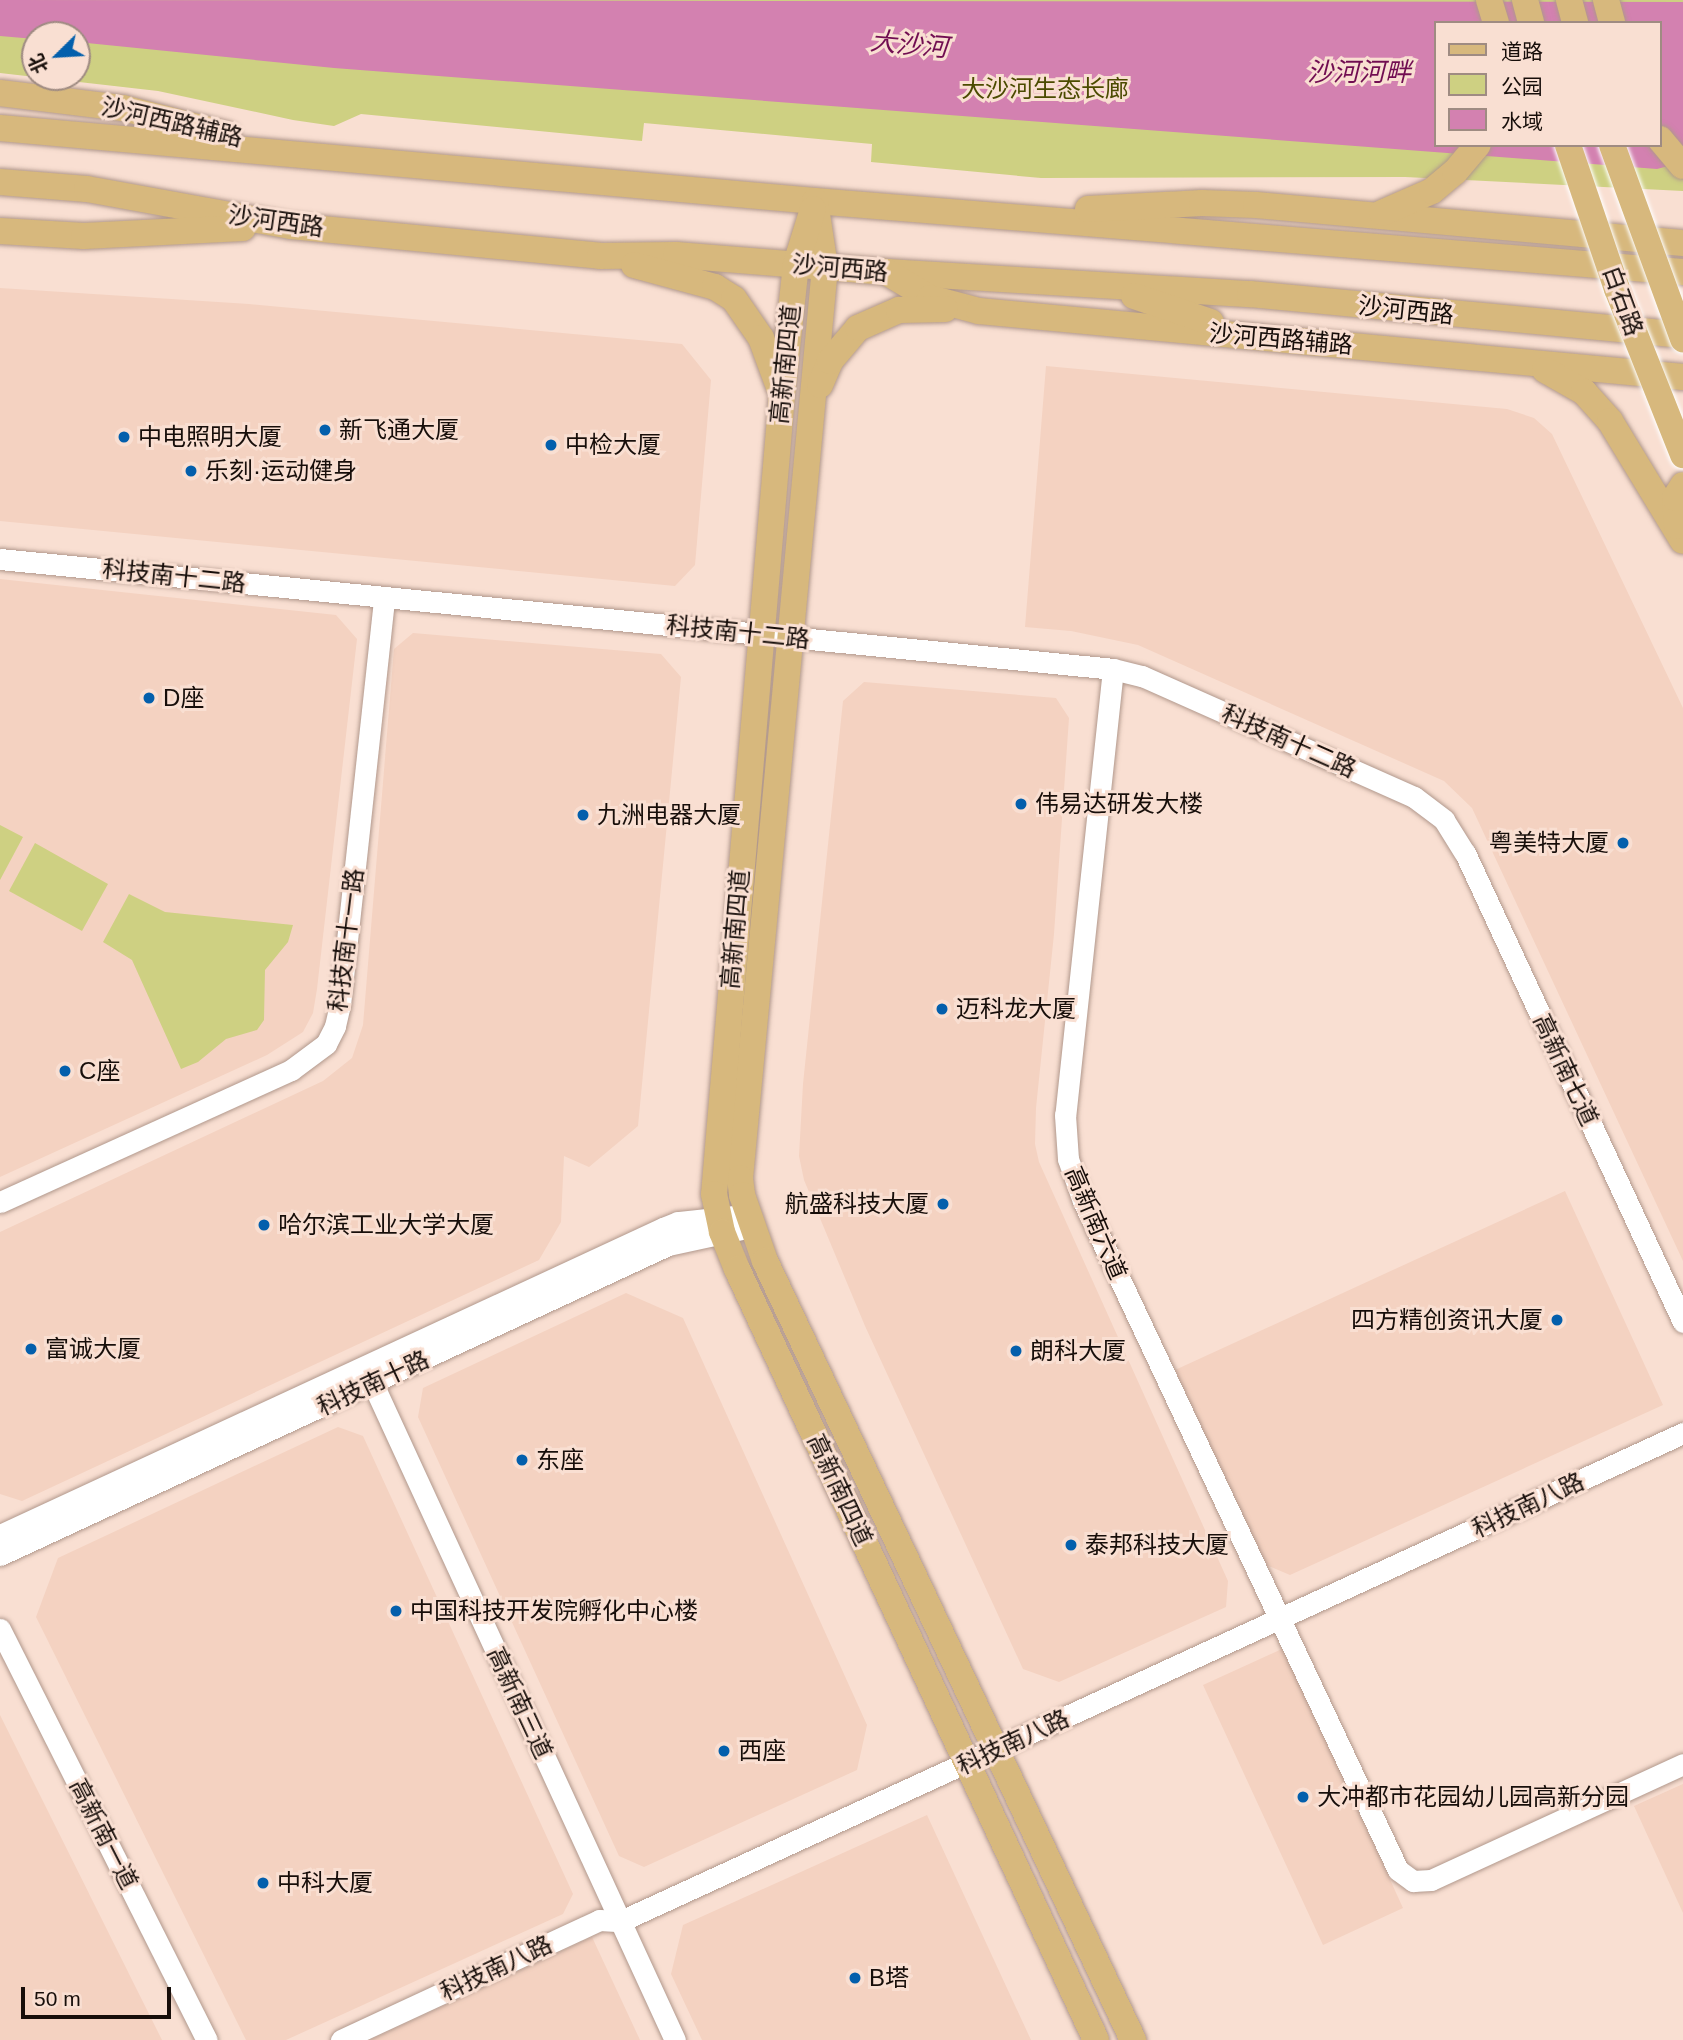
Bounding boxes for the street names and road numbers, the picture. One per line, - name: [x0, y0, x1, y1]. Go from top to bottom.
- street label: 沙河西路辅路: [99, 92, 245, 152]
- street label: 沙河西路: [226, 200, 326, 242]
- street label: 沙河西路: [791, 249, 889, 287]
- street label: 白石路: [1597, 262, 1649, 340]
- street label: 沙河西路: [1357, 291, 1455, 329]
- street label: 高新南四道: [764, 303, 806, 425]
- street label: 沙河西路辅路: [1208, 318, 1354, 360]
- street label: 科技南十二路: [101, 554, 247, 598]
- street label: 科技南十二路: [665, 610, 811, 654]
- street label: 科技南十二路: [1217, 699, 1361, 783]
- street label: 科技南十一路: [323, 867, 369, 1013]
- street label: 高新南四道: [715, 868, 755, 990]
- street label: 高新南七道: [1528, 1010, 1604, 1130]
- street label: 高新南六道: [1059, 1162, 1133, 1284]
- street label: 科技南十路: [313, 1345, 433, 1421]
- street label: 高新南四道: [802, 1430, 878, 1550]
- street label: 科技南八路: [1468, 1467, 1588, 1543]
- street label: 高新南三道: [482, 1643, 558, 1763]
- street label: 科技南八路: [953, 1704, 1073, 1780]
- street label: 高新南一道: [64, 1774, 144, 1894]
- street label: 科技南八路: [436, 1930, 556, 2006]

